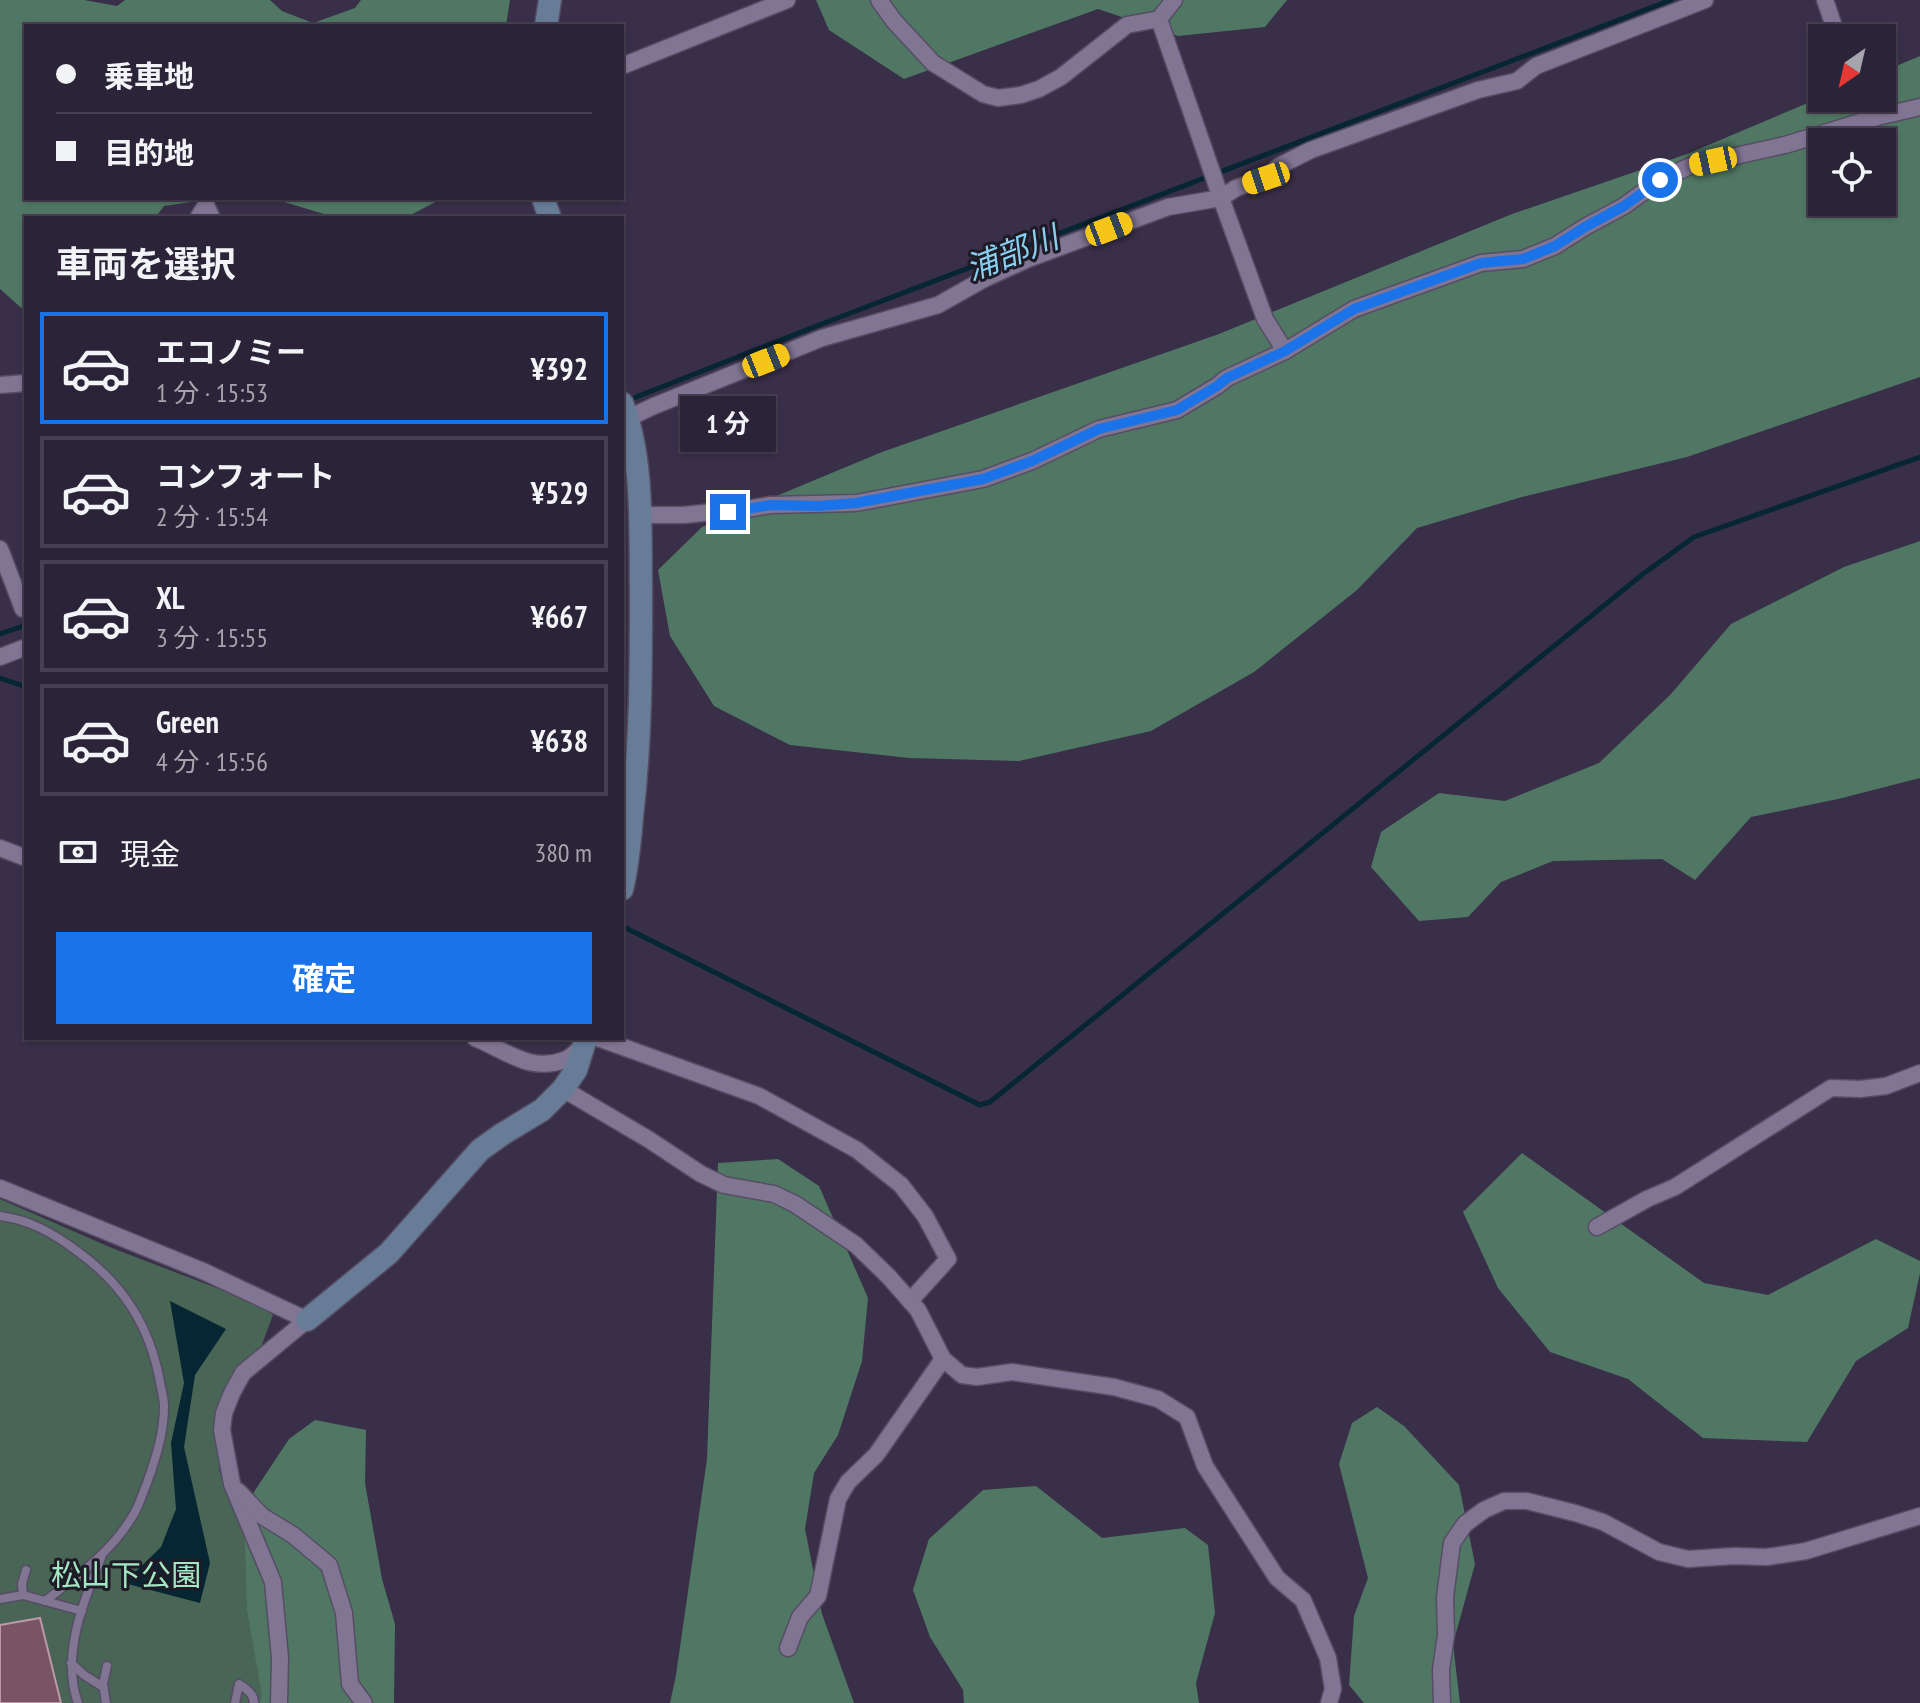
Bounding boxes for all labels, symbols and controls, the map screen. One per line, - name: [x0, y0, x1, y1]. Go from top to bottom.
- north arrow: [1808, 24, 1896, 112]
- map controls: [1808, 24, 1896, 216]
- text: 乗車地: [104, 56, 194, 95]
- button: locate: [1808, 128, 1896, 216]
- text: 目的地: [104, 133, 194, 172]
- car: [1687, 144, 1739, 178]
- car: [1239, 159, 1293, 197]
- route start: [1642, 162, 1678, 198]
- car: [1082, 209, 1136, 249]
- water label: 浦部川: [959, 214, 1067, 289]
- text: 車両を選択: [56, 240, 236, 287]
- icon: car: [60, 332, 132, 404]
- text: エコノミー: [156, 332, 306, 371]
- car: [739, 341, 793, 381]
- text: ¥392: [531, 349, 588, 388]
- text: 1 分 · 15:53: [156, 376, 268, 409]
- callout: 1 分: [680, 396, 776, 452]
- text: 1 分: [706, 407, 750, 440]
- icon: car: [60, 456, 132, 528]
- text: コンフォート: [156, 456, 335, 495]
- text: ¥529: [531, 473, 588, 512]
- route end: [710, 494, 746, 530]
- text: 2 分 · 15:54: [156, 500, 268, 533]
- text: XL: [156, 578, 185, 617]
- icon: car: [60, 580, 132, 652]
- text: ¥667: [531, 597, 588, 636]
- text: 3 分 · 15:55: [156, 621, 268, 654]
- text: Green: [156, 702, 219, 741]
- icon: car: [60, 704, 132, 776]
- text: ¥638: [531, 721, 588, 760]
- text: 4 分 · 15:56: [156, 745, 268, 778]
- icon: cash: [56, 830, 100, 874]
- text: 現金: [120, 834, 180, 873]
- text: 380 m: [534, 836, 592, 869]
- button: 確定: [56, 932, 592, 1024]
- park label: 松山下公園: [51, 1555, 201, 1594]

